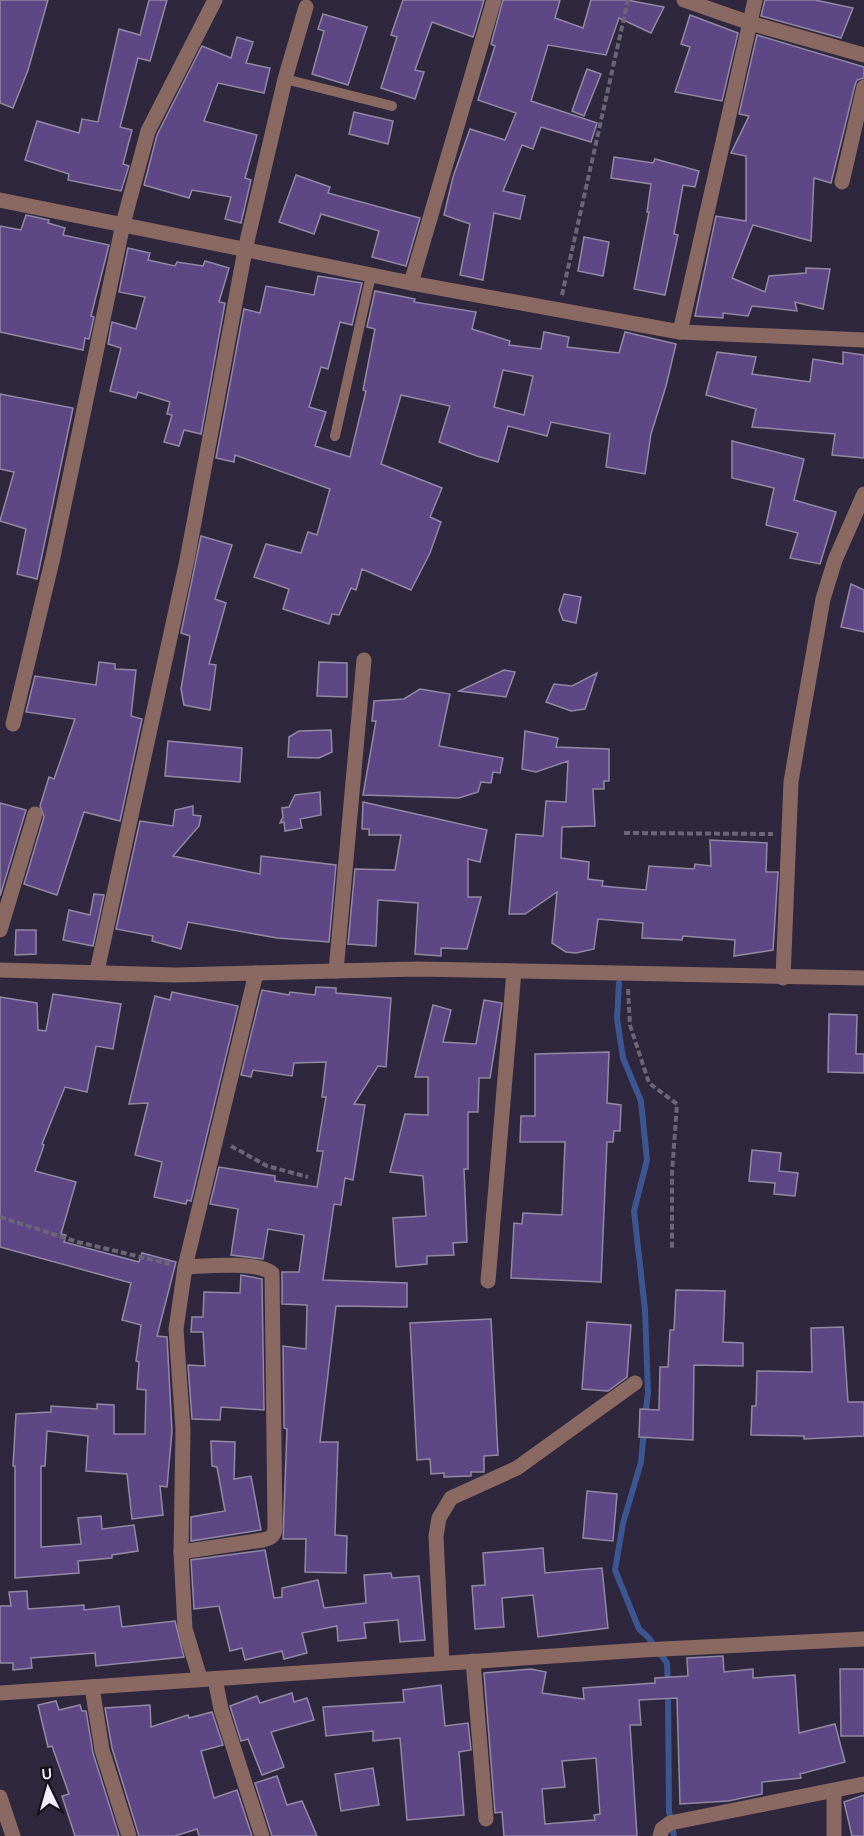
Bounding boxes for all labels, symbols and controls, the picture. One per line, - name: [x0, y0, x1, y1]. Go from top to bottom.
- north arrow: [18, 1758, 78, 1818]
- text: U: [40, 1764, 53, 1784]

